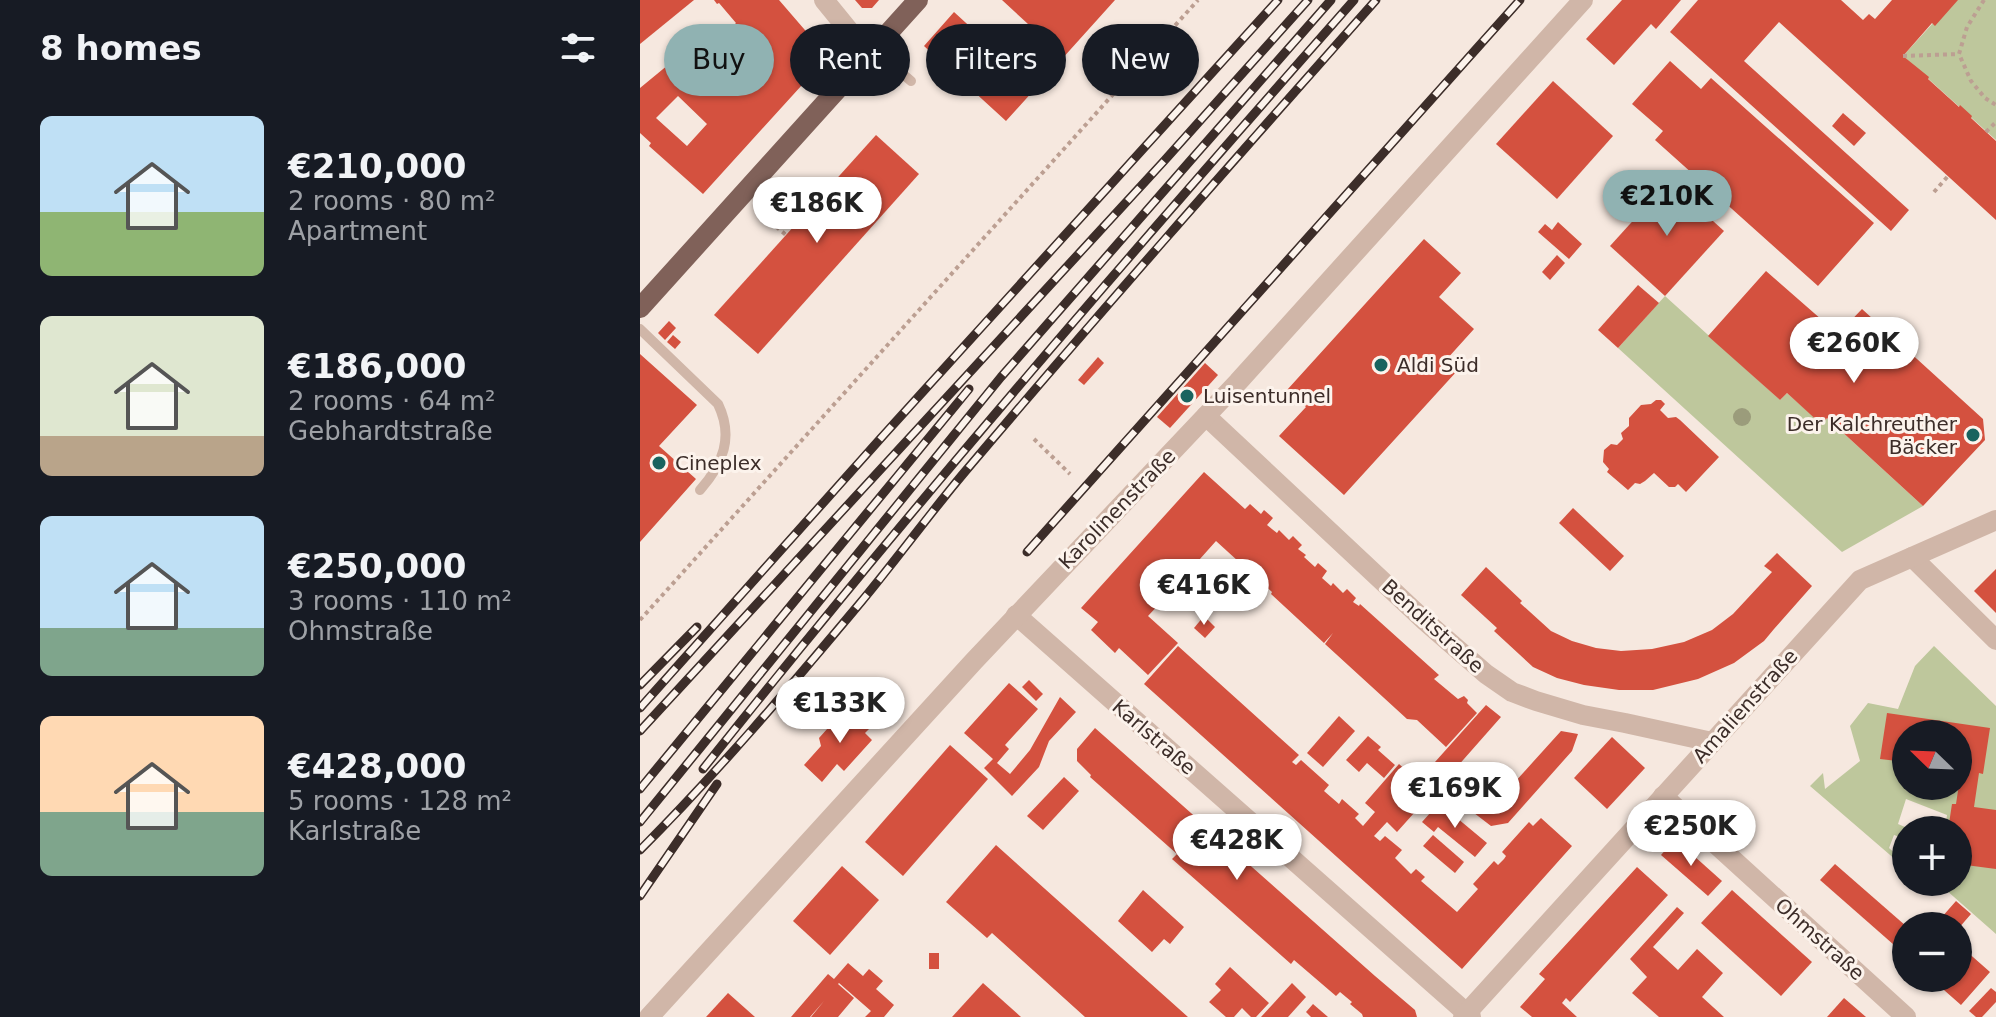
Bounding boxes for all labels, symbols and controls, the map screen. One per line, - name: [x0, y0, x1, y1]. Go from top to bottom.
- chip: Buy: [664, 24, 774, 96]
- chip: Rent: [790, 24, 910, 96]
- chip: Filters: [926, 24, 1066, 96]
- chip: New: [1082, 24, 1199, 96]
- icon: filters: [556, 26, 600, 70]
- text: 8 homes: [40, 28, 202, 68]
- text: €210,000: [288, 146, 467, 186]
- icon: home: [104, 148, 200, 244]
- pin: €210K: [1611, 170, 1723, 238]
- pin: €186K: [761, 177, 873, 245]
- text: €210K: [1621, 181, 1713, 211]
- text: 2 rooms · 80 m²: [288, 186, 496, 216]
- text: €186K: [771, 188, 863, 218]
- text: Apartment: [288, 216, 427, 246]
- pin: €260K: [1798, 317, 1910, 385]
- text: €260K: [1808, 328, 1900, 358]
- text: €186,000: [288, 346, 467, 386]
- icon: home: [104, 348, 200, 444]
- place label: Aldi Süd: [1397, 353, 1479, 377]
- marker: Aldi Süd: [1372, 356, 1390, 374]
- place label: Luisentunnel: [1203, 384, 1331, 408]
- text: 2 rooms · 64 m²: [288, 386, 496, 416]
- marker: Luisentunnel: [1178, 387, 1196, 405]
- place label: Der Kalchreuther Bäcker: [1787, 412, 1958, 459]
- text: Gebhardtstraße: [288, 416, 493, 446]
- marker: Der Kalchreuther Bäcker: [1964, 426, 1982, 444]
- street label: Karolinenstraße: [1054, 444, 1180, 574]
- place label: Cineplex: [675, 451, 762, 475]
- marker: Cineplex: [650, 454, 668, 472]
- text: €250,000: [288, 546, 467, 586]
- icon: home: [104, 548, 200, 644]
- pin: €416K: [1148, 559, 1260, 627]
- text: €416K: [1158, 570, 1250, 600]
- street label: Benditstraße: [1377, 574, 1489, 678]
- text: 3 rooms · 110 m²: [288, 586, 512, 616]
- text: Ohmstraße: [288, 616, 433, 646]
- street label: Amalienstraße: [1688, 644, 1802, 768]
- pin: €133K: [784, 677, 896, 745]
- text: €133K: [794, 688, 886, 718]
- street label: Karlstraße: [1107, 694, 1201, 780]
- north arrow: [1892, 720, 1972, 800]
- map controls: [1892, 720, 1972, 992]
- text: €428,000: [288, 746, 467, 786]
- icon: home: [104, 748, 200, 844]
- pin: €169K: [1399, 762, 1511, 830]
- text: €169K: [1409, 773, 1501, 803]
- text: 5 rooms · 128 m²: [288, 786, 512, 816]
- pin: €250K: [1635, 800, 1747, 868]
- text: €250K: [1645, 811, 1737, 841]
- pin: €428K: [1181, 814, 1293, 882]
- text: Karlstraße: [288, 816, 421, 846]
- button: +: [1892, 816, 1972, 896]
- text: €428K: [1191, 825, 1283, 855]
- street label: Ohmstraße: [1771, 893, 1869, 985]
- button: −: [1892, 912, 1972, 992]

